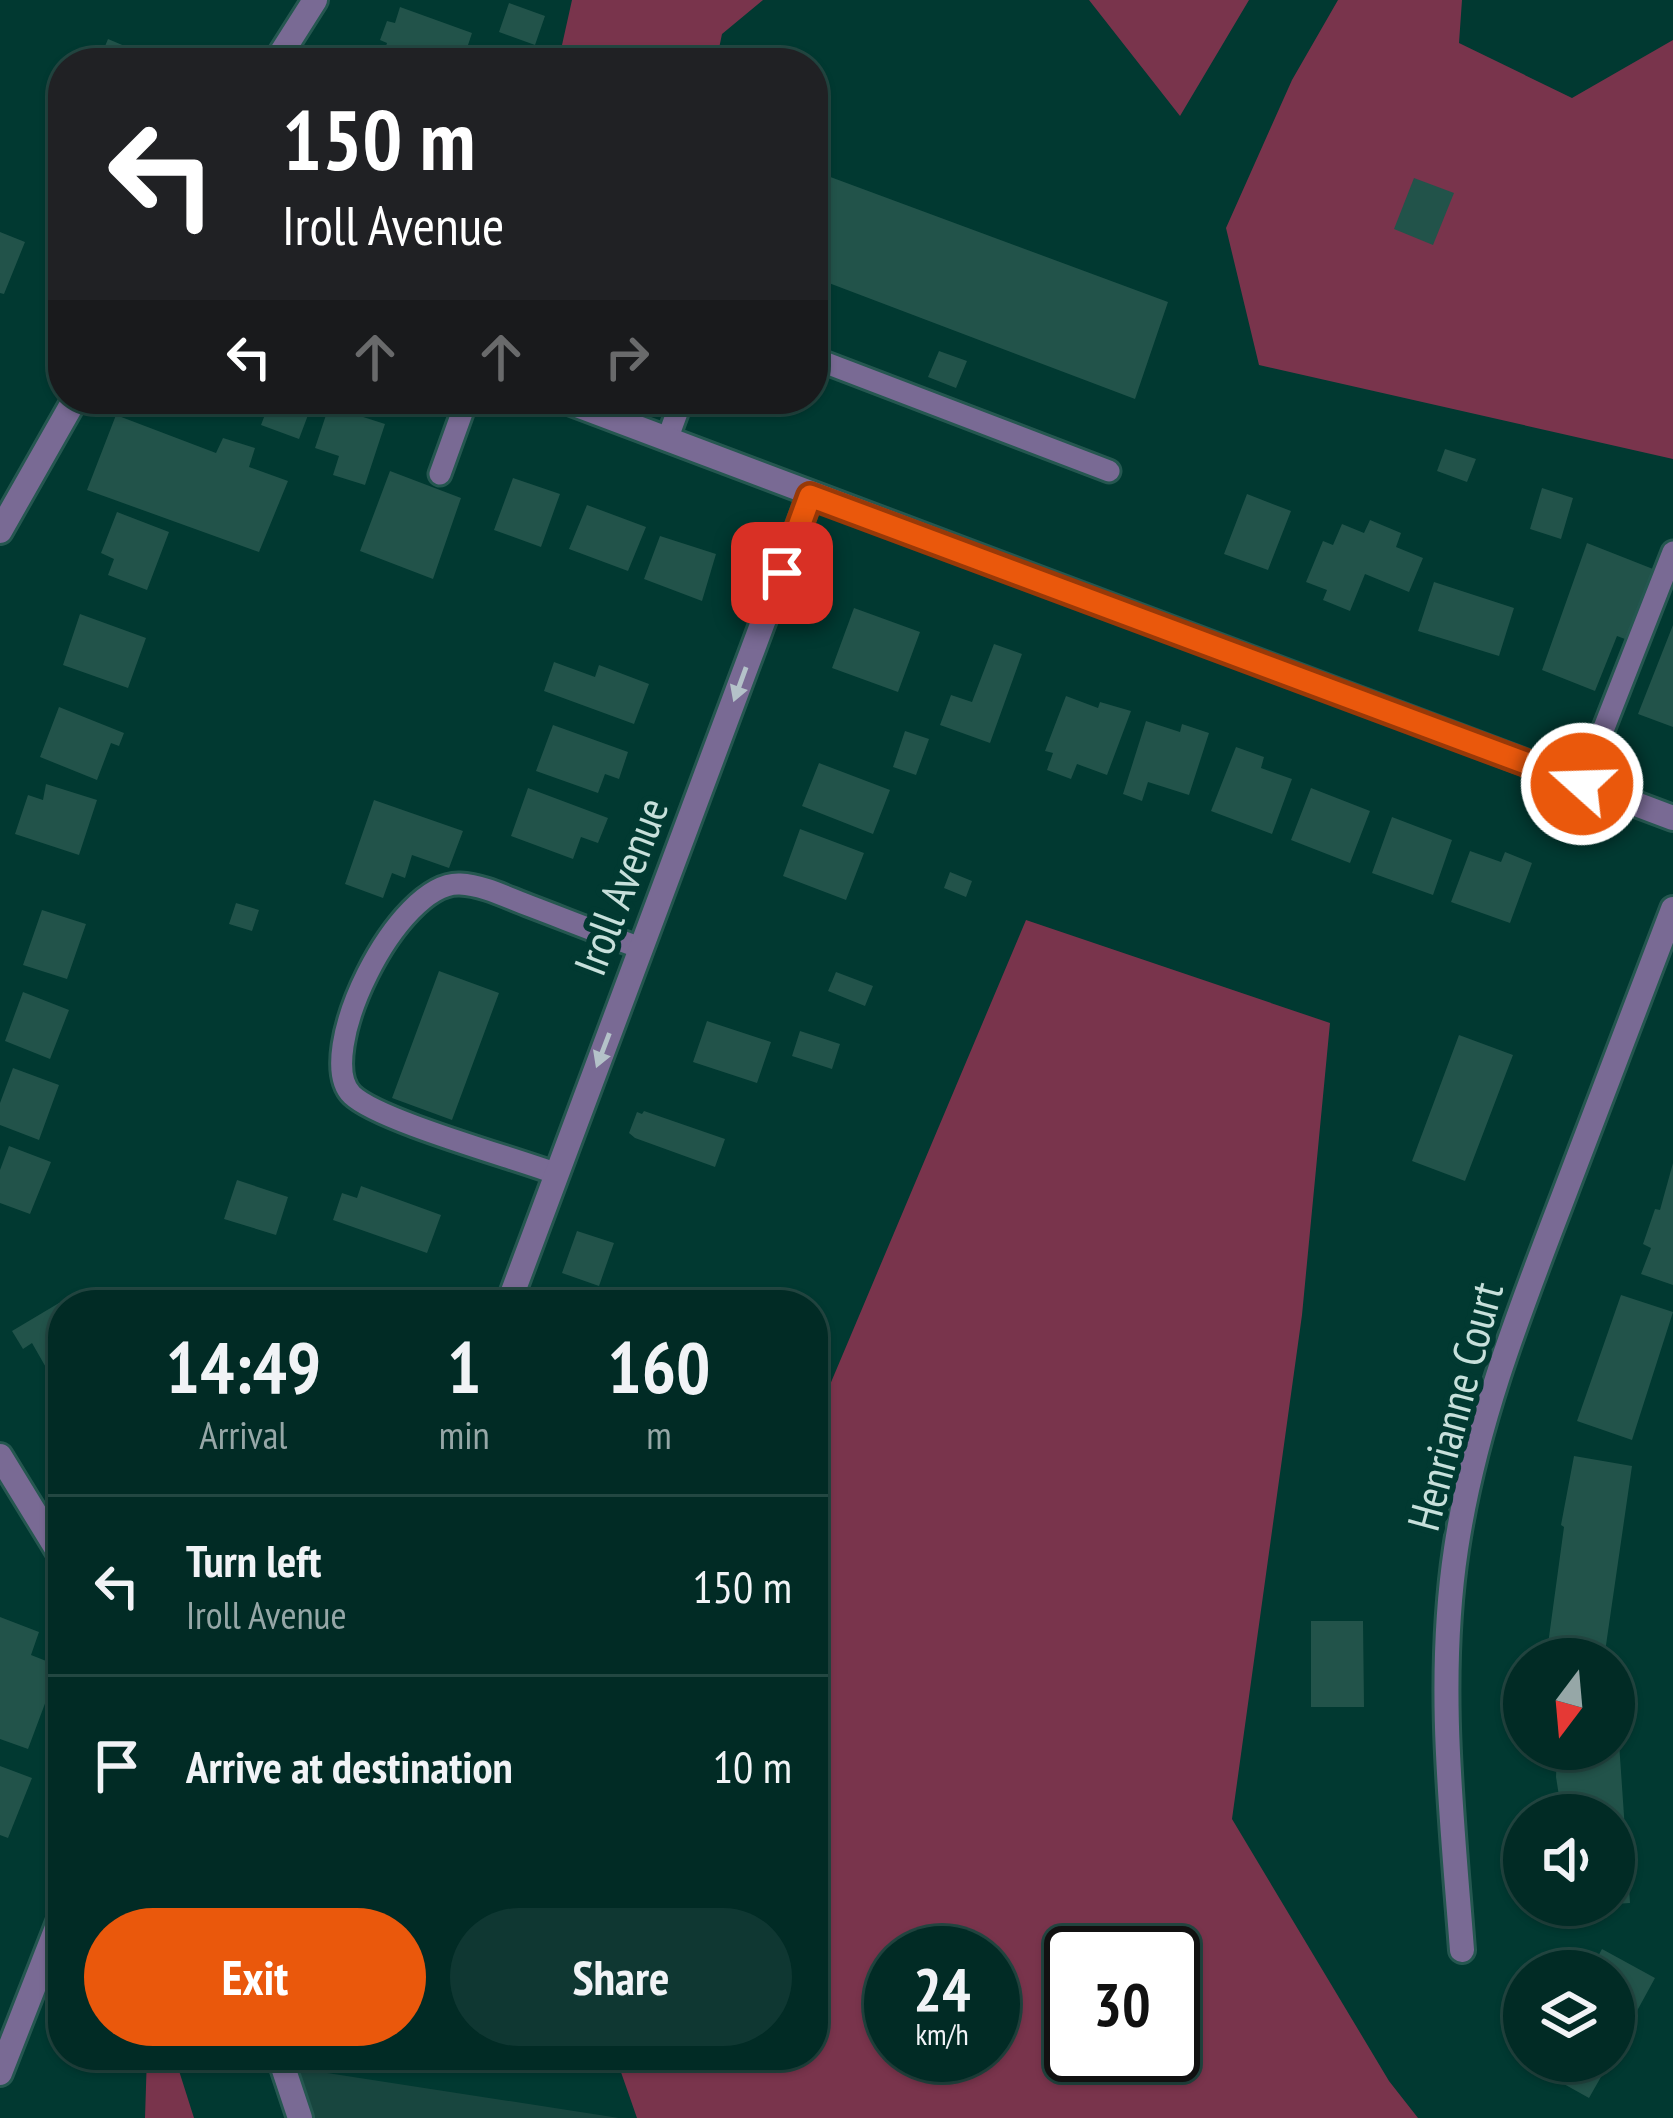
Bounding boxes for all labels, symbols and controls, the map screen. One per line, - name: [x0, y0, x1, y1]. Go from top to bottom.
- text: 150 m: [282, 84, 475, 193]
- icon: left: [84, 96, 240, 252]
- text: Iroll Avenue: [282, 190, 504, 260]
- icon: left: [216, 324, 282, 390]
- icon: ahead: [342, 324, 408, 390]
- icon: ahead: [468, 324, 534, 390]
- icon: right: [594, 324, 660, 390]
- pin: [731, 522, 833, 624]
- icon: arrive: [749, 540, 815, 606]
- one-way arrow: [729, 667, 748, 703]
- position arrow: [1519, 721, 1645, 847]
- street label: Iroll Avenue: [560, 789, 680, 983]
- one-way arrow: [593, 1032, 612, 1068]
- street label: Henrianne Court: [1393, 1275, 1515, 1536]
- text: 14:49: [166, 1320, 321, 1413]
- text: 1: [447, 1320, 481, 1413]
- text: 160: [607, 1320, 710, 1413]
- text: Arrival: [199, 1409, 287, 1460]
- text: min: [439, 1409, 490, 1460]
- text: m: [646, 1409, 672, 1460]
- text: Turn left: [186, 1531, 321, 1589]
- icon: left: [84, 1553, 150, 1619]
- text: 150 m: [692, 1557, 792, 1615]
- text: Iroll Avenue: [186, 1589, 347, 1640]
- north arrow: [1503, 1638, 1635, 1770]
- map controls: [1503, 1638, 1635, 2082]
- icon: arrive: [84, 1733, 150, 1799]
- text: Arrive at destination: [186, 1737, 513, 1795]
- text: 10 m: [713, 1737, 792, 1795]
- button: sound: [1503, 1794, 1635, 1926]
- button: Exit: [84, 1908, 426, 2046]
- button: Share: [450, 1908, 792, 2046]
- speed limit sign: 30: [1044, 1926, 1200, 2082]
- text: 24: [913, 1950, 971, 2028]
- button: layers: [1503, 1950, 1635, 2082]
- text: km/h: [915, 2014, 969, 2053]

